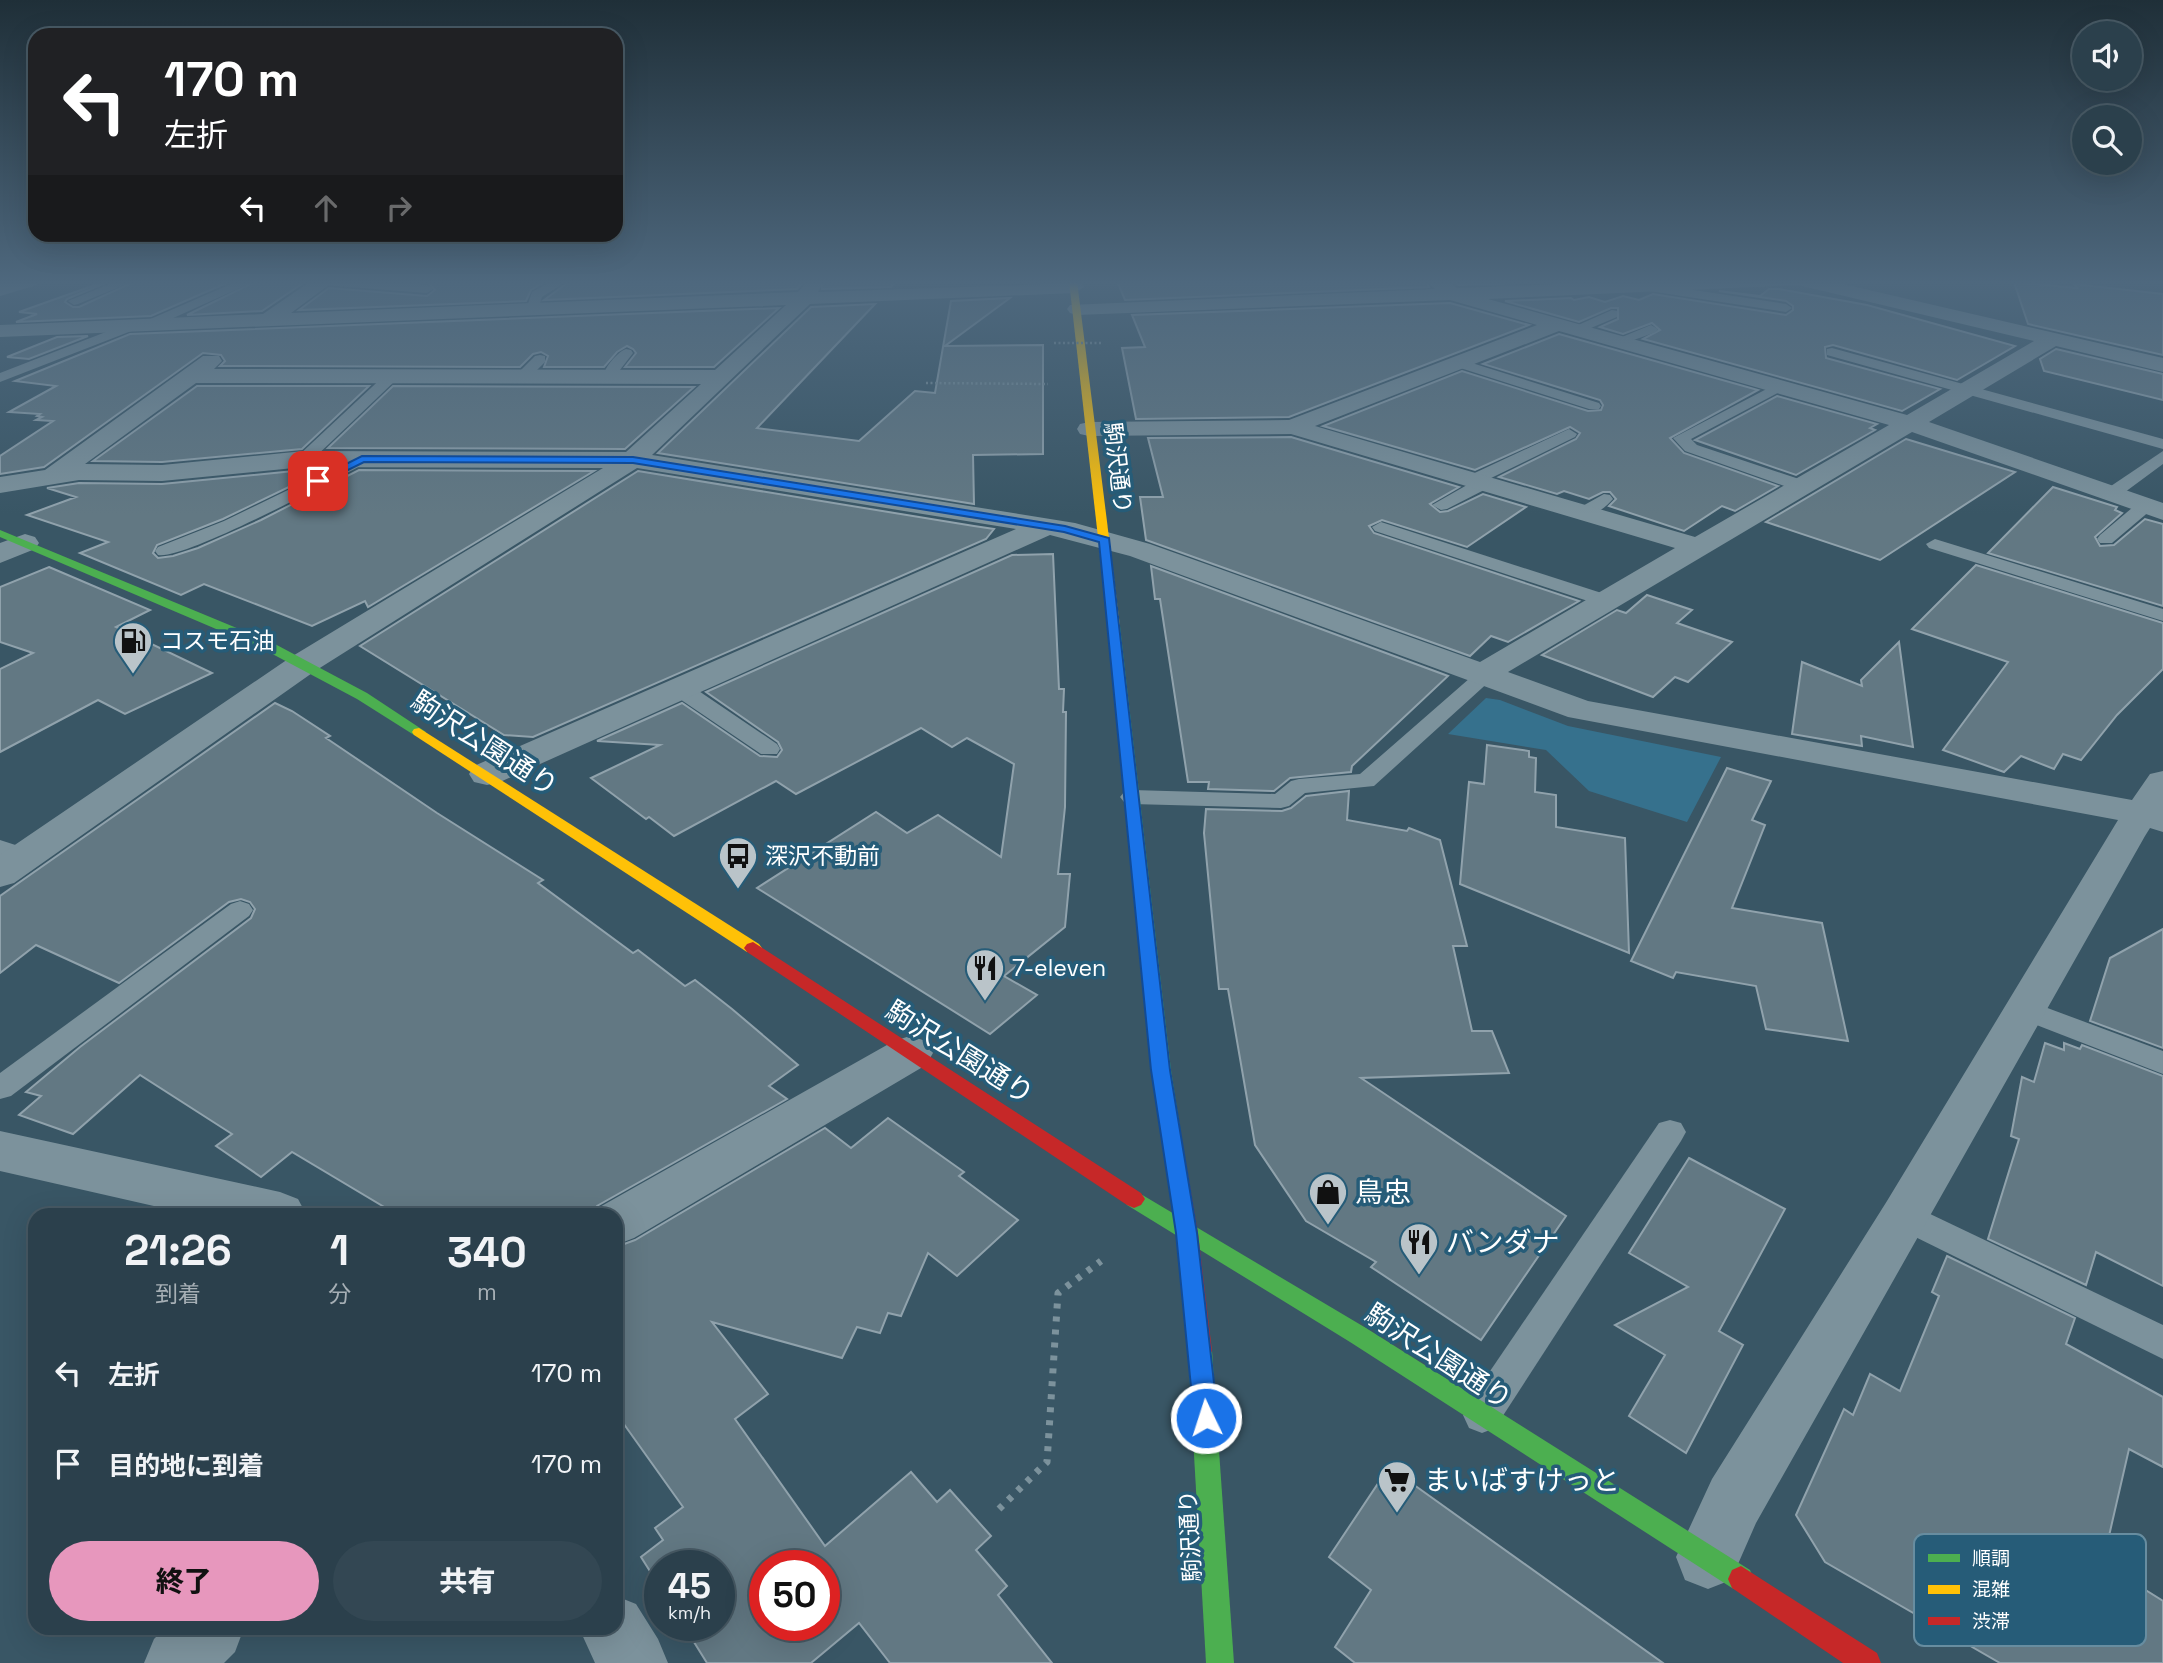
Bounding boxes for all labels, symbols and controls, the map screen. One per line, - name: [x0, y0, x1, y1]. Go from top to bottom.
- map controls: [2072, 21, 2142, 175]
- button: sound: [2072, 21, 2142, 91]
- text: 170 m: [164, 48, 299, 110]
- icon: left: [49, 56, 140, 147]
- button: search: [2072, 105, 2142, 175]
- text: 左折: [164, 115, 228, 155]
- icon: left: [234, 189, 272, 227]
- icon: ahead: [307, 189, 345, 227]
- icon: right: [380, 189, 418, 227]
- street label: 駒沢通り: [1098, 421, 1138, 515]
- pin: [288, 451, 348, 511]
- icon: arrive: [299, 462, 337, 500]
- fuel station icon: コスモ石油: [112, 620, 154, 675]
- place label: コスモ石油: [160, 626, 275, 656]
- street label: 駒沢公園通り: [405, 682, 565, 804]
- bus stop icon: 深沢不動前: [717, 835, 759, 890]
- place label: 深沢不動前: [765, 841, 880, 871]
- restaurant icon: 7-eleven: [964, 947, 1006, 1002]
- place label: 7-eleven: [1012, 953, 1106, 983]
- street label: 駒沢公園通り: [879, 992, 1041, 1112]
- shop icon: 鳥忠: [1307, 1171, 1349, 1226]
- place label: 鳥忠: [1355, 1174, 1411, 1210]
- restaurant icon: バンダナ: [1398, 1221, 1440, 1276]
- text: 21:26: [124, 1224, 232, 1277]
- text: 1: [330, 1224, 349, 1277]
- place label: バンダナ: [1446, 1224, 1559, 1260]
- text: 340: [447, 1226, 527, 1279]
- text: m: [477, 1277, 497, 1307]
- text: 到着: [155, 1279, 201, 1309]
- text: 分: [328, 1279, 351, 1309]
- street label: 駒沢公園通り: [1359, 1295, 1519, 1417]
- icon: left: [49, 1354, 87, 1392]
- text: 170 m: [531, 1356, 602, 1390]
- text: 左折: [108, 1358, 160, 1392]
- position arrow: [1169, 1381, 1243, 1455]
- icon: arrive: [49, 1445, 87, 1483]
- text: 170 m: [531, 1447, 602, 1481]
- text: 目的地に到着: [108, 1449, 264, 1483]
- supermarket icon: まいばすけっと: [1376, 1459, 1418, 1514]
- place label: まいばすけっと: [1424, 1462, 1620, 1498]
- street label: 駒沢通り: [1173, 1489, 1207, 1583]
- legend: [1914, 1534, 2146, 1646]
- button: 終了: [49, 1541, 319, 1621]
- button: 共有: [333, 1541, 602, 1621]
- text: 順調: [1972, 1546, 2010, 1571]
- speed limit sign: 50: [749, 1550, 840, 1641]
- text: 45: [668, 1564, 711, 1608]
- text: 混雑: [1972, 1577, 2010, 1602]
- text: km/h: [668, 1601, 711, 1624]
- text: 渋滞: [1972, 1609, 2010, 1634]

